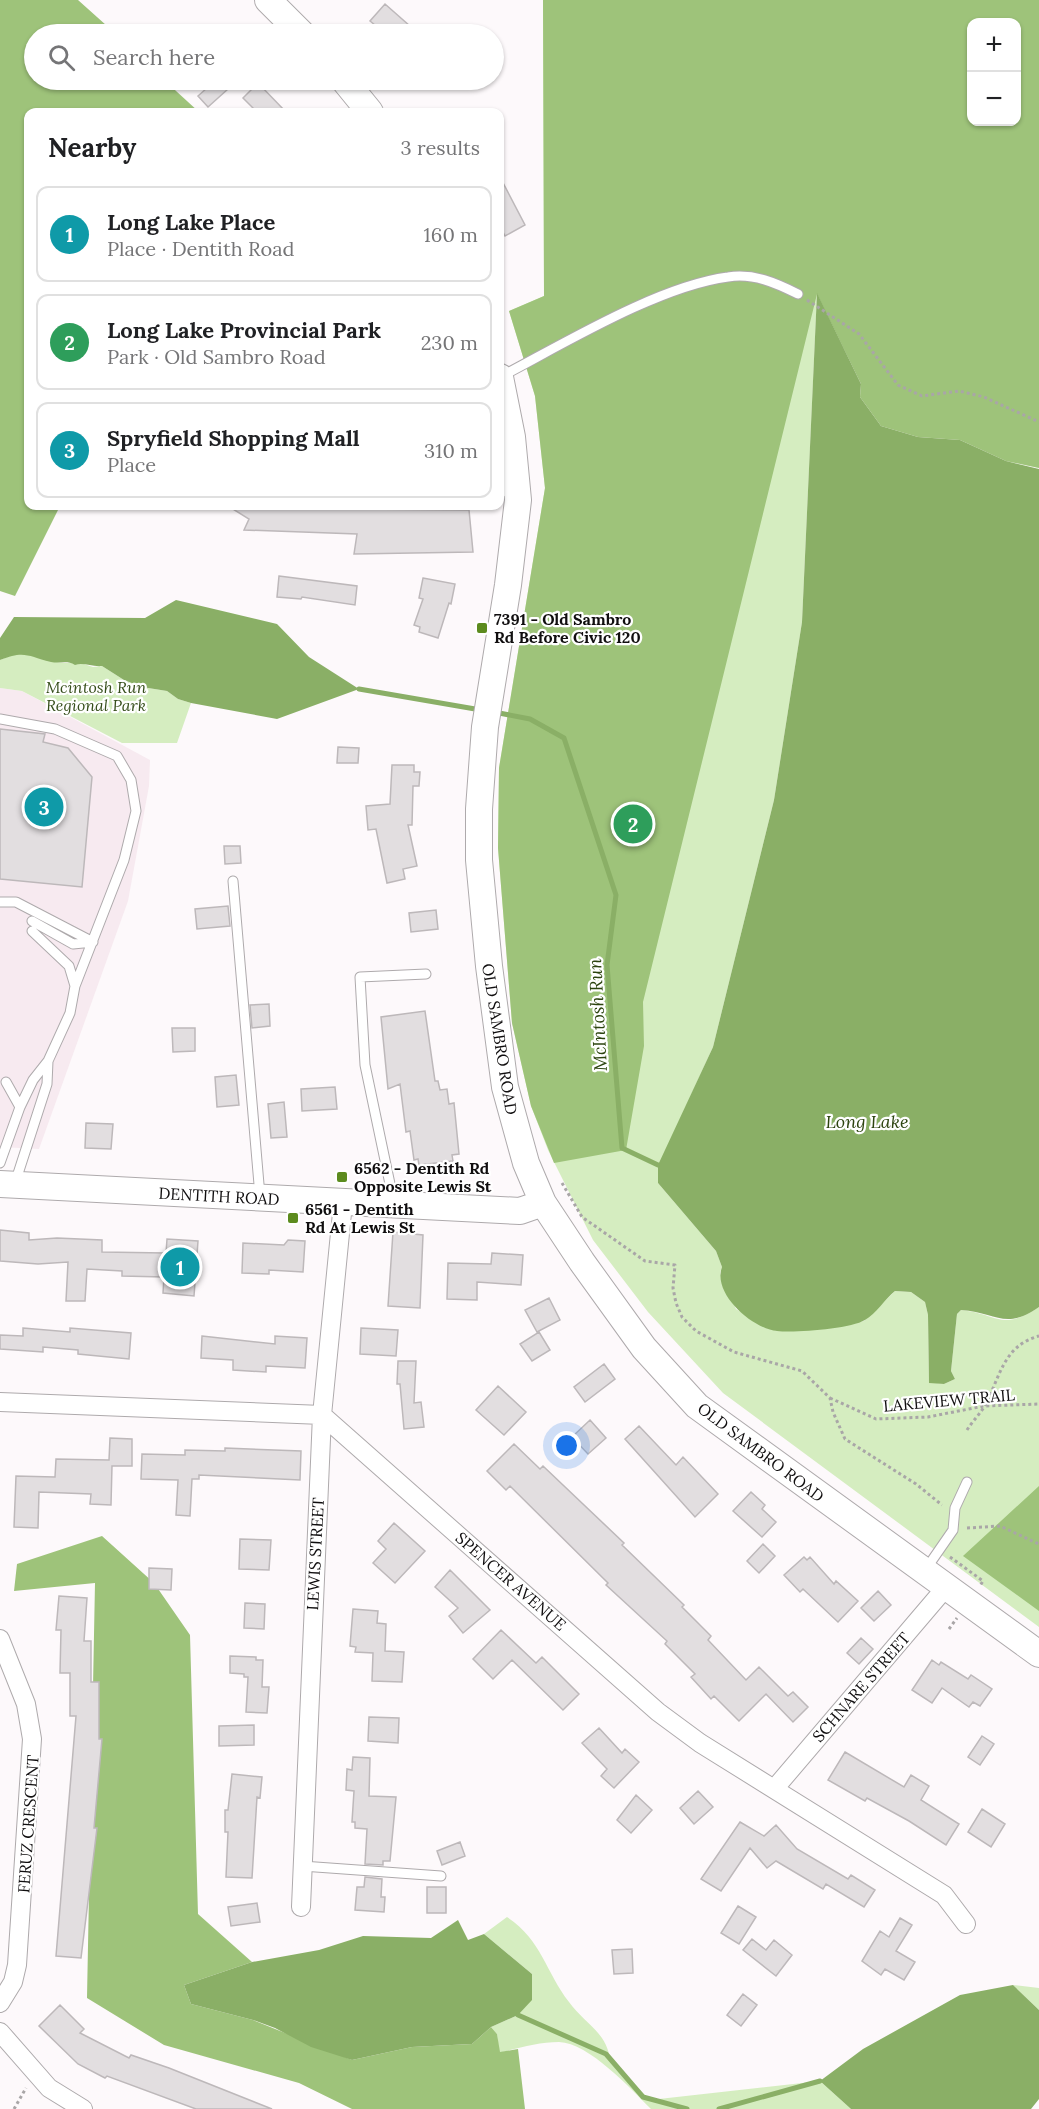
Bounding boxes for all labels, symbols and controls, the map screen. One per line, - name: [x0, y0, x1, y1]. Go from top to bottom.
- map controls: [967, 18, 1021, 126]
- button: +: [967, 18, 1021, 72]
- search box: [24, 24, 504, 90]
- icon: search: [45, 41, 78, 74]
- text: Search here: [93, 43, 215, 71]
- button: −: [967, 72, 1021, 126]
- text: Nearby: [48, 131, 136, 164]
- text: 3 results: [401, 135, 480, 160]
- text: Long Lake Place: [107, 208, 275, 236]
- text: 1: [65, 222, 74, 247]
- text: 160 m: [424, 222, 478, 247]
- text: Place · Dentith Road: [107, 236, 294, 261]
- text: Long Lake Provincial Park: [107, 316, 381, 344]
- text: 2: [64, 330, 75, 355]
- text: 230 m: [421, 330, 478, 355]
- text: Park · Old Sambro Road: [107, 344, 326, 369]
- text: Spryfield Shopping Mall: [107, 424, 360, 452]
- text: 3: [64, 438, 75, 463]
- text: 310 m: [424, 438, 478, 463]
- text: Place: [107, 452, 156, 477]
- place label: 7391 - Old Sambro Rd Before Civic 120: [494, 609, 641, 647]
- marker: 7391 - Old Sambro Rd Before Civic 120: [475, 621, 489, 635]
- park label: Mcintosh Run Regional Park: [46, 677, 147, 715]
- pin: 3: [24, 784, 63, 830]
- pin: 2: [614, 802, 652, 846]
- water label: McIntosh Run: [583, 958, 612, 1072]
- street label: OLD SAMBRO ROAD: [478, 962, 522, 1116]
- water label: Long Lake: [825, 1110, 909, 1133]
- place label: 6562 - Dentith Rd Opposite Lewis St: [354, 1158, 492, 1196]
- marker: 6562 - Dentith Rd Opposite Lewis St: [335, 1170, 349, 1184]
- street label: DENTITH ROAD: [158, 1183, 280, 1209]
- place label: 6561 - Dentith Rd At Lewis St: [305, 1199, 416, 1237]
- marker: 6561 - Dentith Rd At Lewis St: [286, 1211, 300, 1225]
- pin: 1: [160, 1244, 200, 1290]
- street label: LAKEVIEW TRAIL: [882, 1384, 1016, 1416]
- street label: OLD SAMBRO ROAD: [694, 1398, 828, 1506]
- your location: [552, 1431, 581, 1460]
- street label: LEWIS STREET: [302, 1497, 328, 1611]
- street label: SPENCER AVENUE: [452, 1527, 570, 1635]
- street label: SCHNARE STREET: [808, 1628, 914, 1746]
- street label: FERUZ CRESCENT: [13, 1754, 43, 1894]

